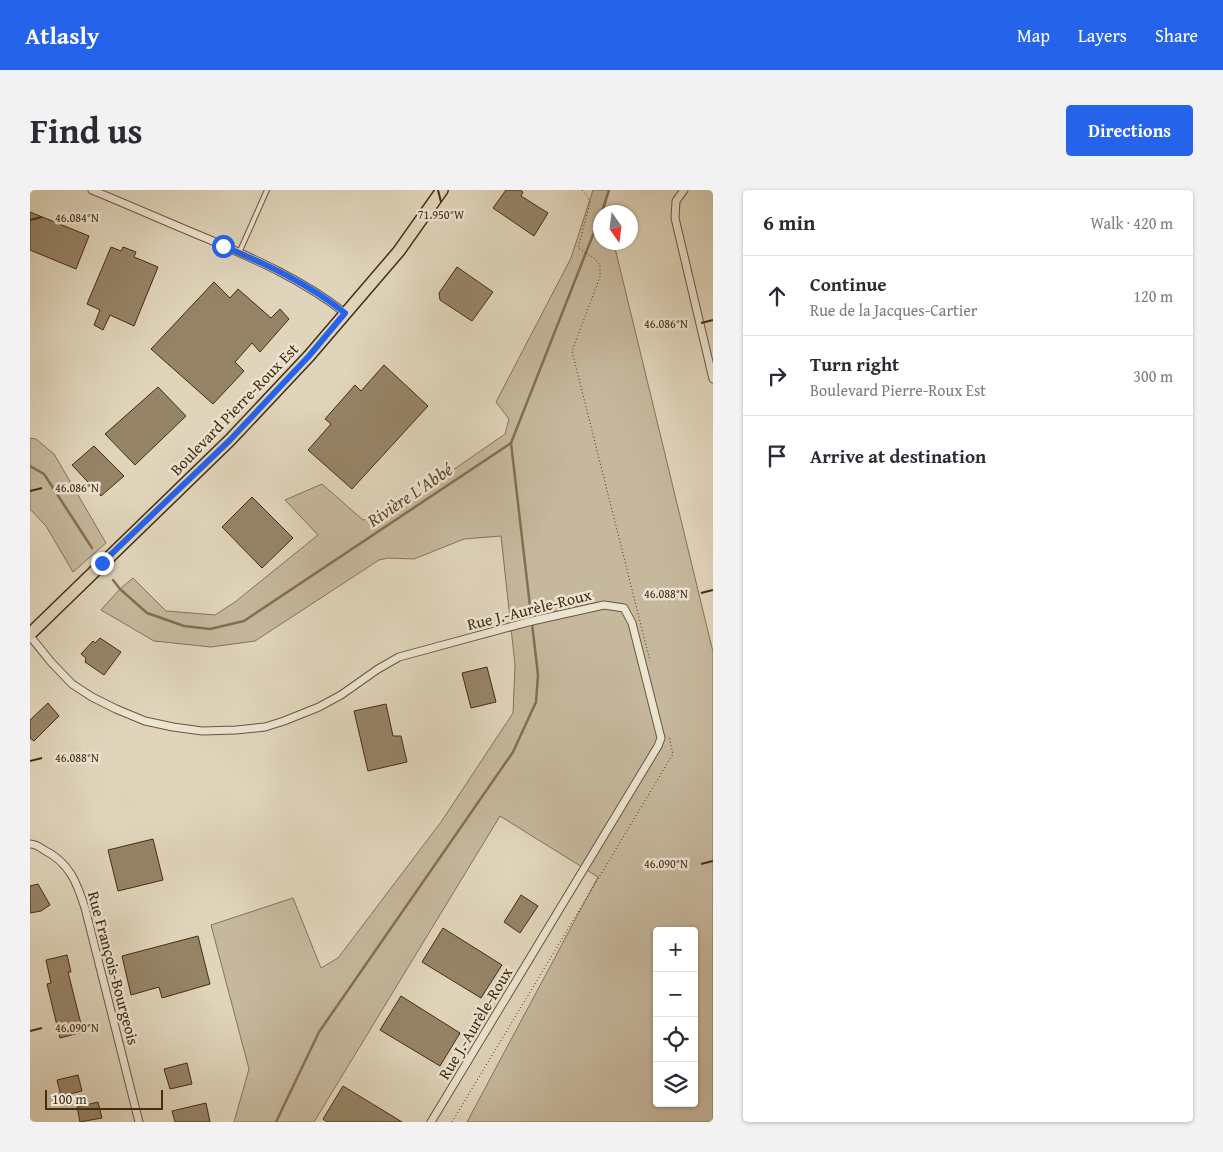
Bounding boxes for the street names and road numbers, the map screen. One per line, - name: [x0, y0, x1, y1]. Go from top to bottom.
- street label: Boulevard Pierre-Roux Est: [164, 337, 304, 481]
- street label: Rue J.-Aurèle-Roux: [464, 582, 595, 636]
- street label: Rue François-Bourgeois: [82, 888, 146, 1048]
- street label: Rue J.-Aurèle-Roux: [432, 961, 519, 1084]

